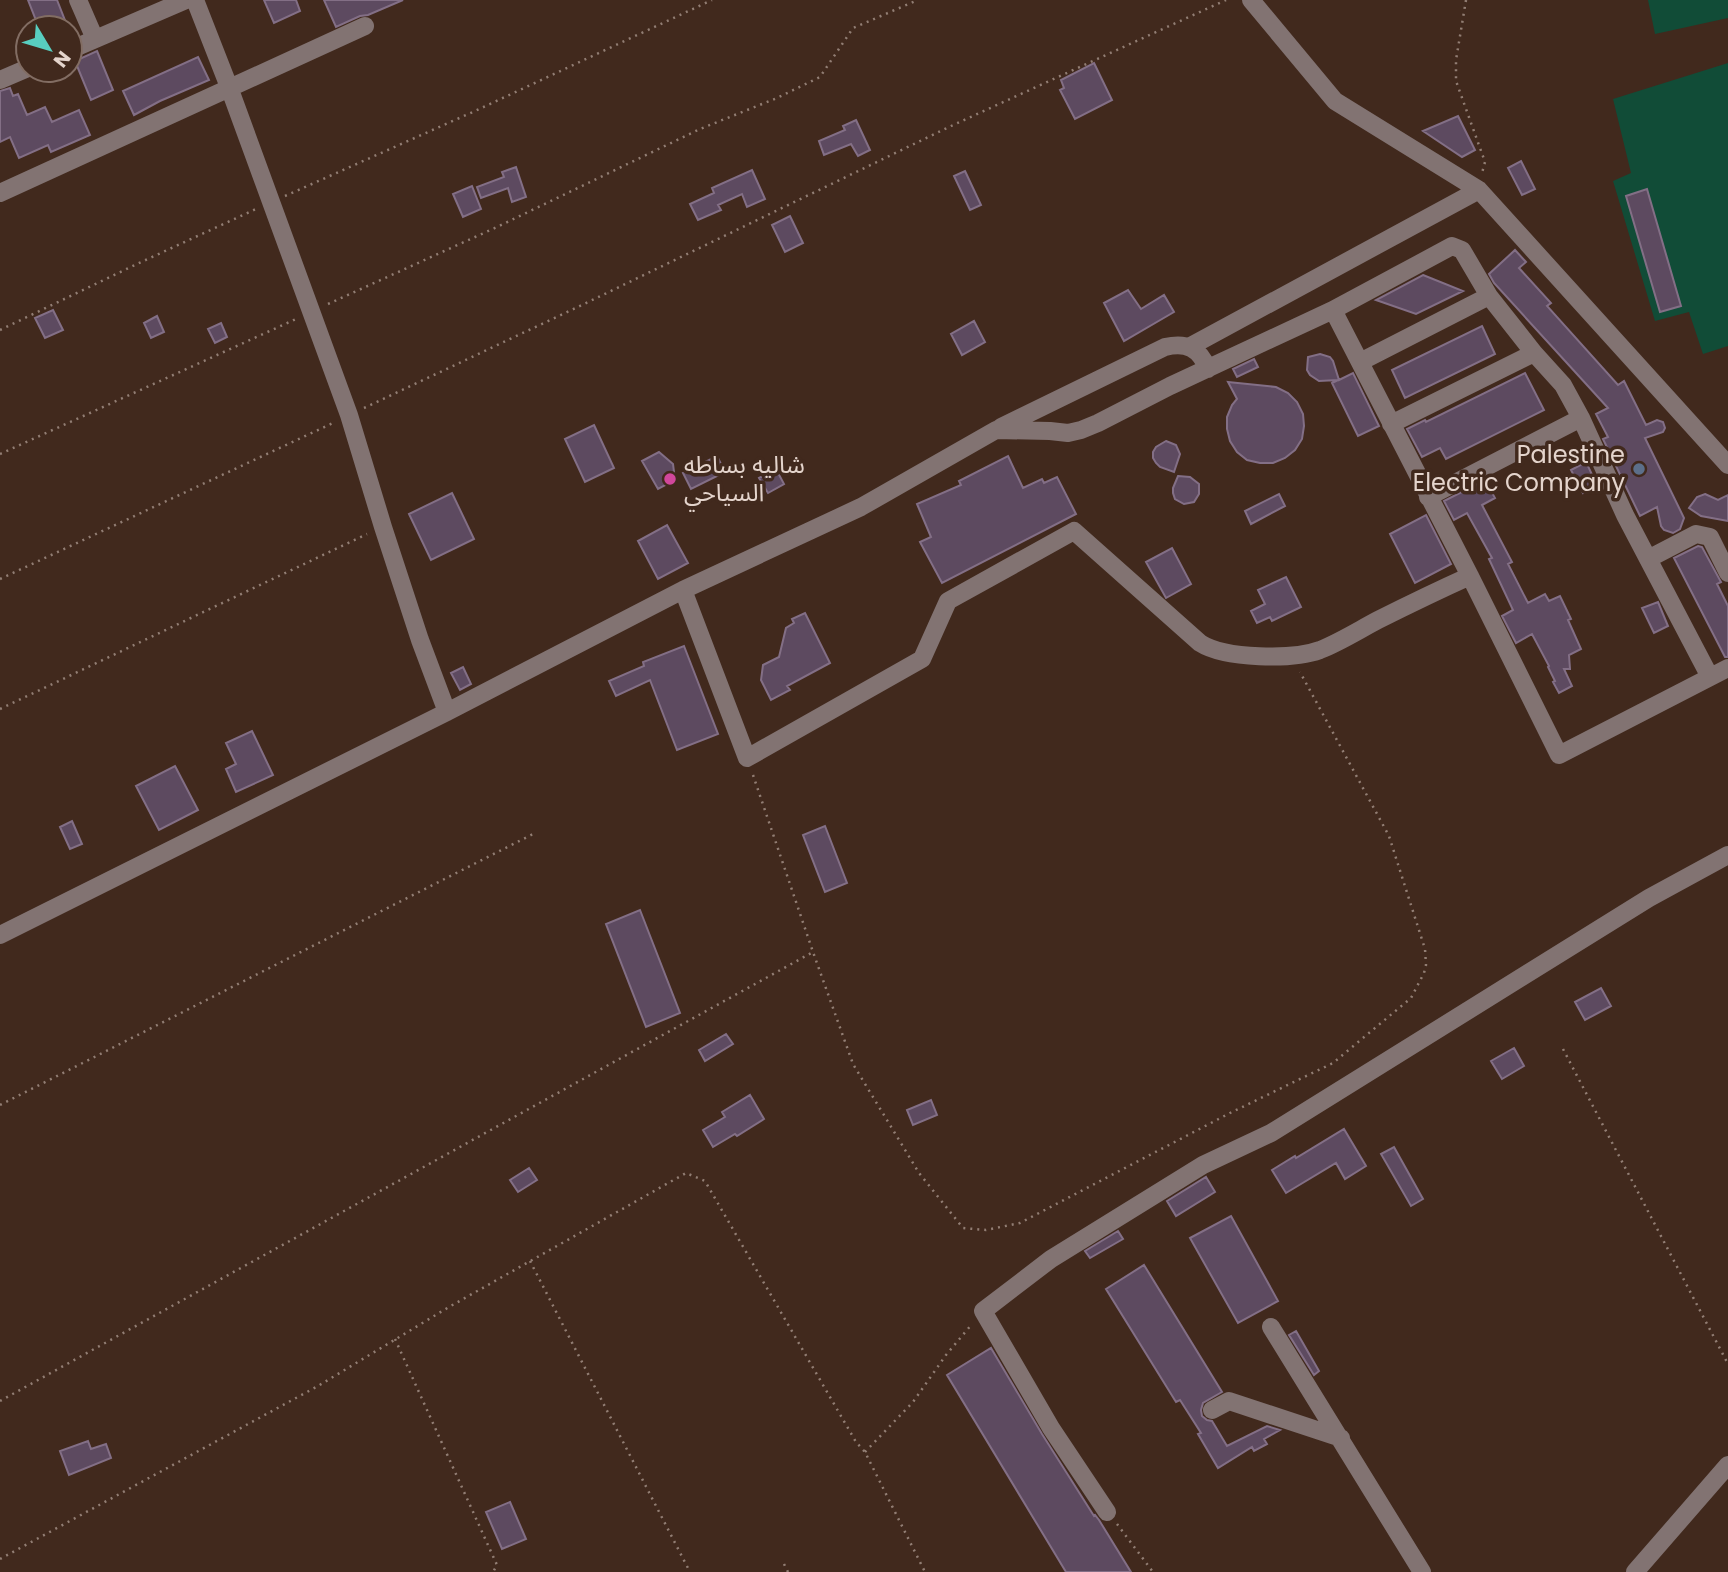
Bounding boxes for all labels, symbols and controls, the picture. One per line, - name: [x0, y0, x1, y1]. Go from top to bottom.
- north arrow: [14, 14, 84, 84]
- text: N: [47, 45, 77, 73]
- place label: Palestine Electric Company: [1413, 438, 1625, 499]
- place label: شاليه بساطه السياحي: [684, 448, 805, 512]
- marker: Palestine Electric Company: [1631, 461, 1647, 477]
- marker: شاليه بساطه السياحي: [662, 471, 678, 487]

